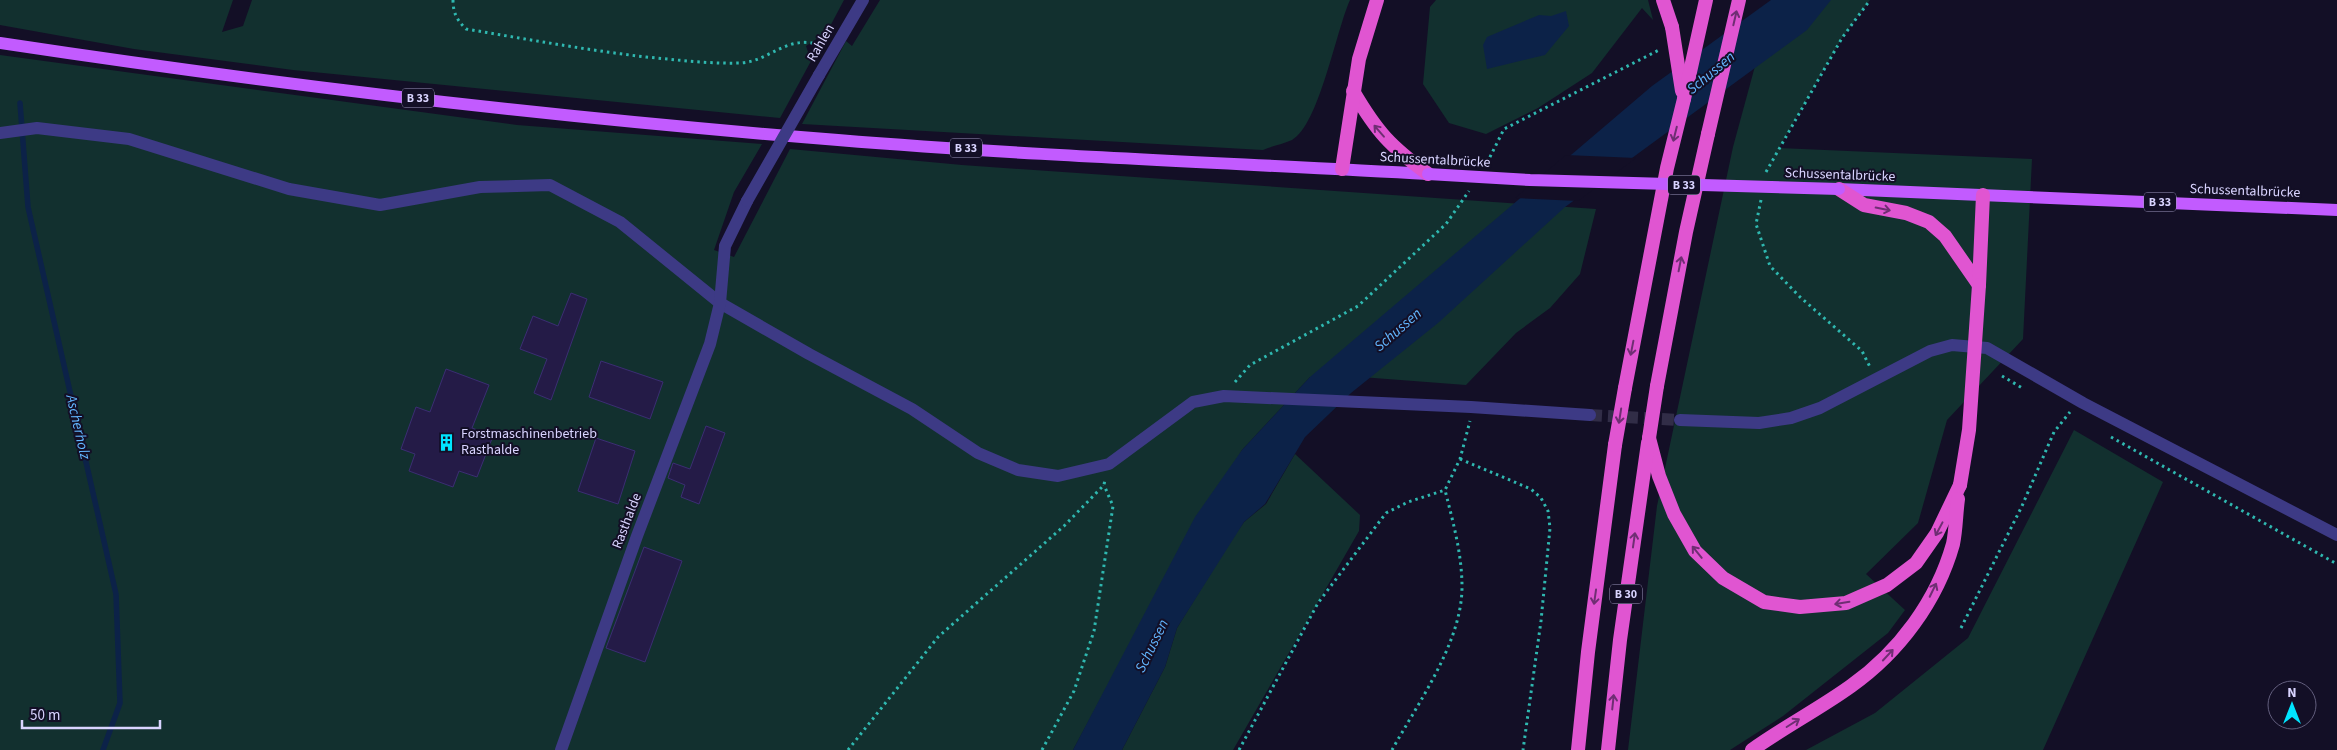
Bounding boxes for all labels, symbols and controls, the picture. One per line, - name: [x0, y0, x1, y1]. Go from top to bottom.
- one-way arrow: [1731, 11, 1740, 27]
- street label: Rahlen: [802, 20, 840, 66]
- water label: Schussen: [1682, 47, 1740, 99]
- road number: B 33: [402, 89, 434, 108]
- one-way arrow: [1374, 125, 1385, 138]
- one-way arrow: [1670, 125, 1679, 141]
- road number: B 33: [950, 138, 982, 158]
- street label: Schussentalbrücke: [1379, 147, 1491, 173]
- street label: Schussentalbrücke: [1784, 163, 1896, 187]
- road number: B 33: [1668, 176, 1700, 194]
- street label: Schussentalbrücke: [2189, 179, 2301, 203]
- road number: B 33: [2144, 192, 2176, 212]
- one-way arrow: [1874, 204, 1890, 214]
- one-way arrow: [1675, 257, 1685, 273]
- water label: Schussen: [1370, 303, 1426, 357]
- one-way arrow: [1627, 339, 1636, 355]
- water label: Ascherholz: [60, 392, 96, 462]
- one-way arrow: [1614, 408, 1624, 424]
- place label: Forstmaschinenbetrieb Rasthalde: [461, 424, 597, 460]
- building icon: Forstmaschinenbetrieb Rasthalde: [437, 432, 457, 452]
- street label: Rasthalde: [607, 490, 647, 552]
- one-way arrow: [1934, 521, 1943, 536]
- one-way arrow: [1629, 533, 1639, 549]
- one-way arrow: [1692, 545, 1703, 558]
- one-way arrow: [1929, 583, 1938, 598]
- road number: B 30: [1610, 584, 1642, 604]
- one-way arrow: [1590, 589, 1600, 605]
- one-way arrow: [1834, 599, 1850, 609]
- water label: Schussen: [1130, 616, 1174, 676]
- one-way arrow: [1882, 649, 1894, 662]
- north arrow: [2267, 680, 2317, 730]
- text: N: [2287, 683, 2297, 703]
- one-way arrow: [1608, 694, 1618, 710]
- scale bar: [22, 698, 160, 730]
- text: 50 m: [30, 705, 60, 726]
- one-way arrow: [1785, 718, 1799, 728]

